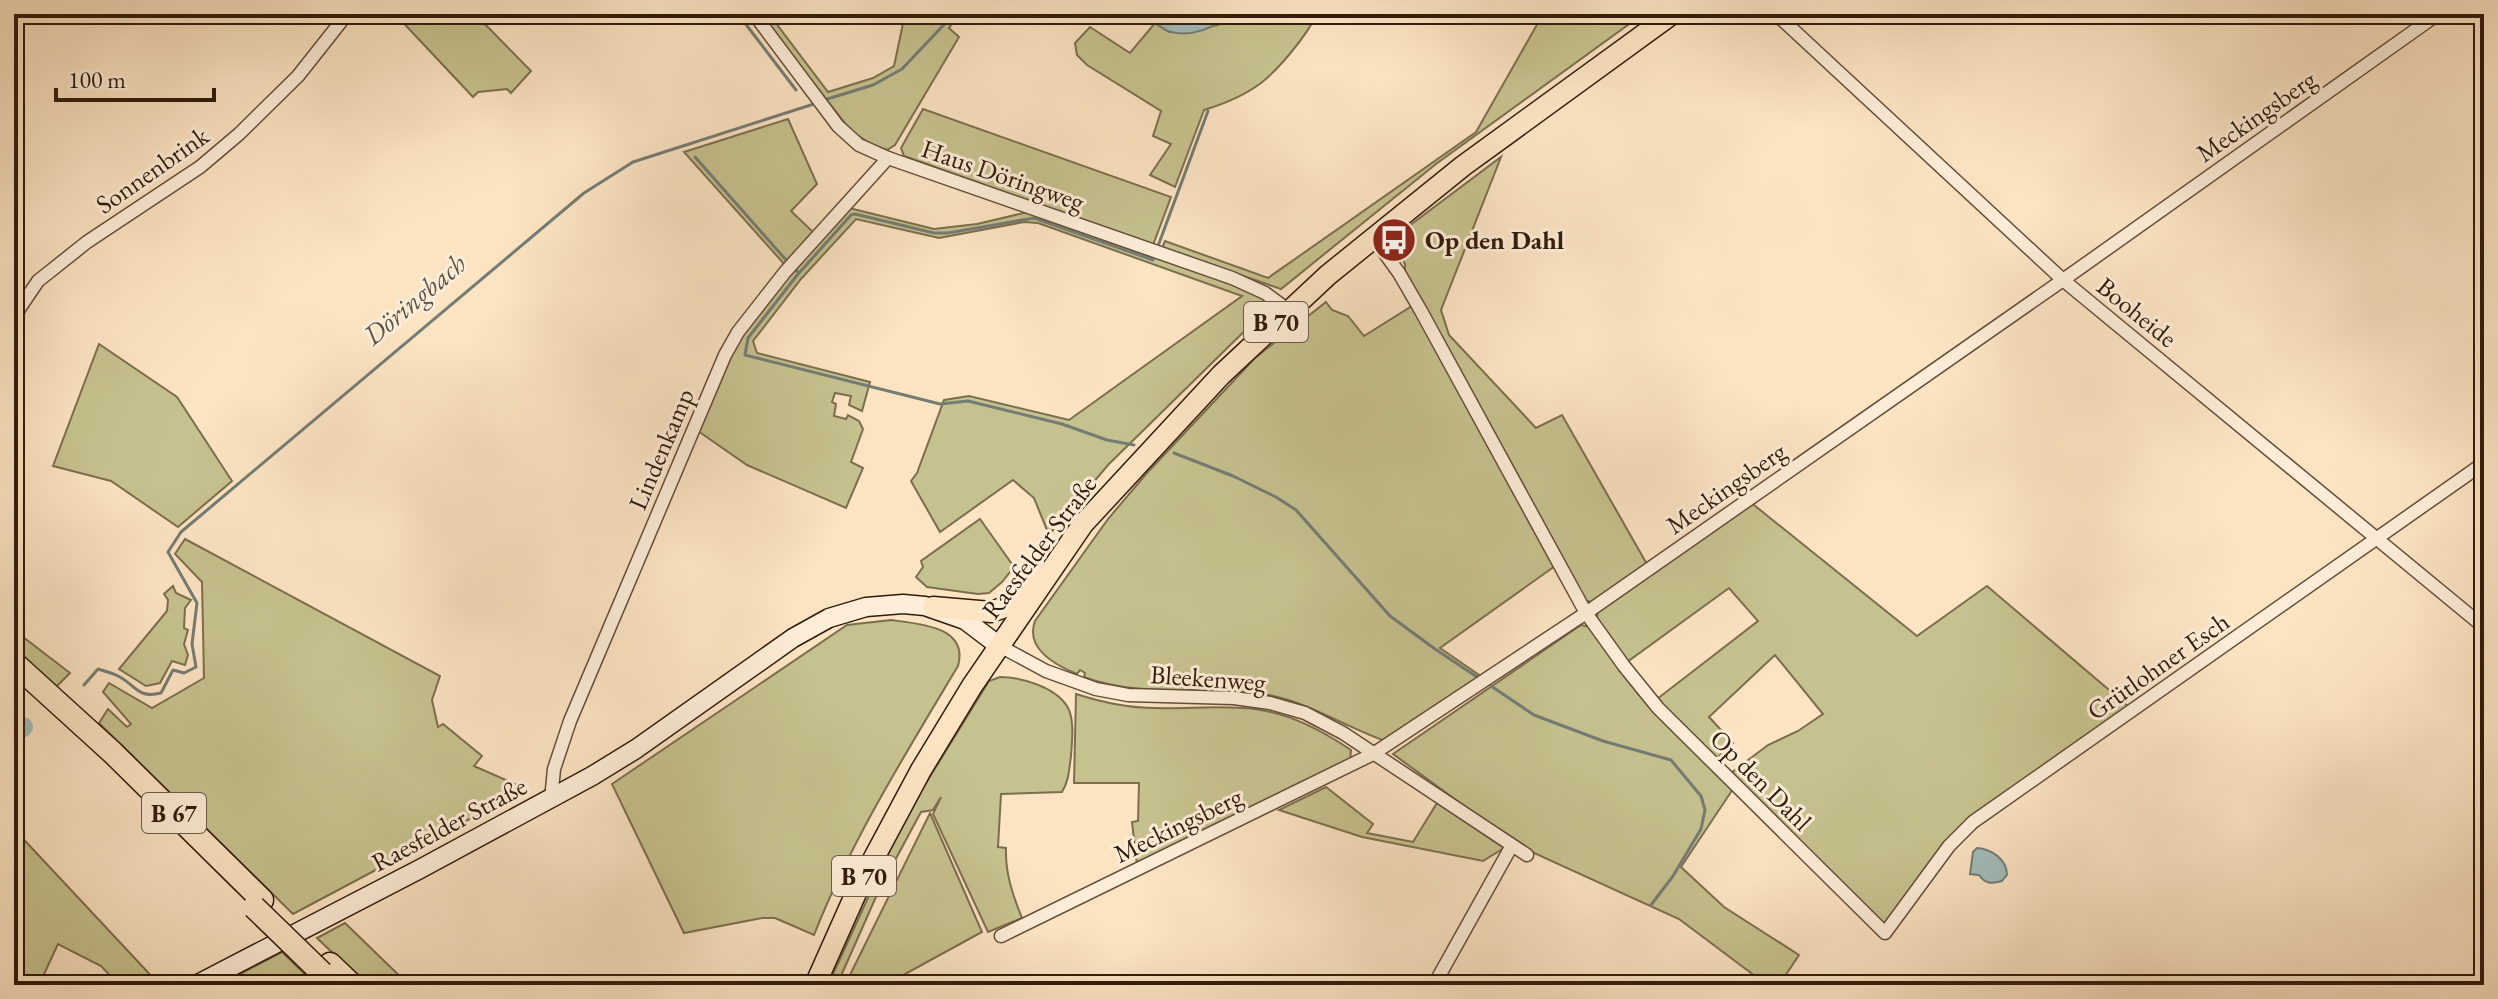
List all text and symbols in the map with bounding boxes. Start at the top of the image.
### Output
scale bar [56,52,214,102]
street label: Meckingsberg [2189,62,2323,170]
text: 100 m [68,64,126,95]
street label: Sonnenbrink [89,118,216,221]
street label: Haus Döringweg [917,131,1090,219]
bus stop icon: Op den Dahl [1370,216,1418,264]
place label: Op den Dahl [1425,223,1564,257]
water label: Döringbach [354,245,473,353]
street label: Booheide [2090,269,2184,355]
road number: B 70 [1244,302,1308,342]
street label: Lindenkamp [620,383,702,515]
street label: Meckingsberg [1659,434,1793,542]
street label: Raesfelder Straße [974,468,1104,626]
street label: Grütlohner Esch [2080,604,2236,728]
street label: Bleekenweg [1149,657,1268,699]
street label: Op den Dahl [1703,722,1819,838]
street label: Raesfelder Straße [365,769,533,879]
street label: Meckingsberg [1108,779,1248,871]
road number: B 67 [142,793,206,833]
road number: B 70 [832,856,896,896]

